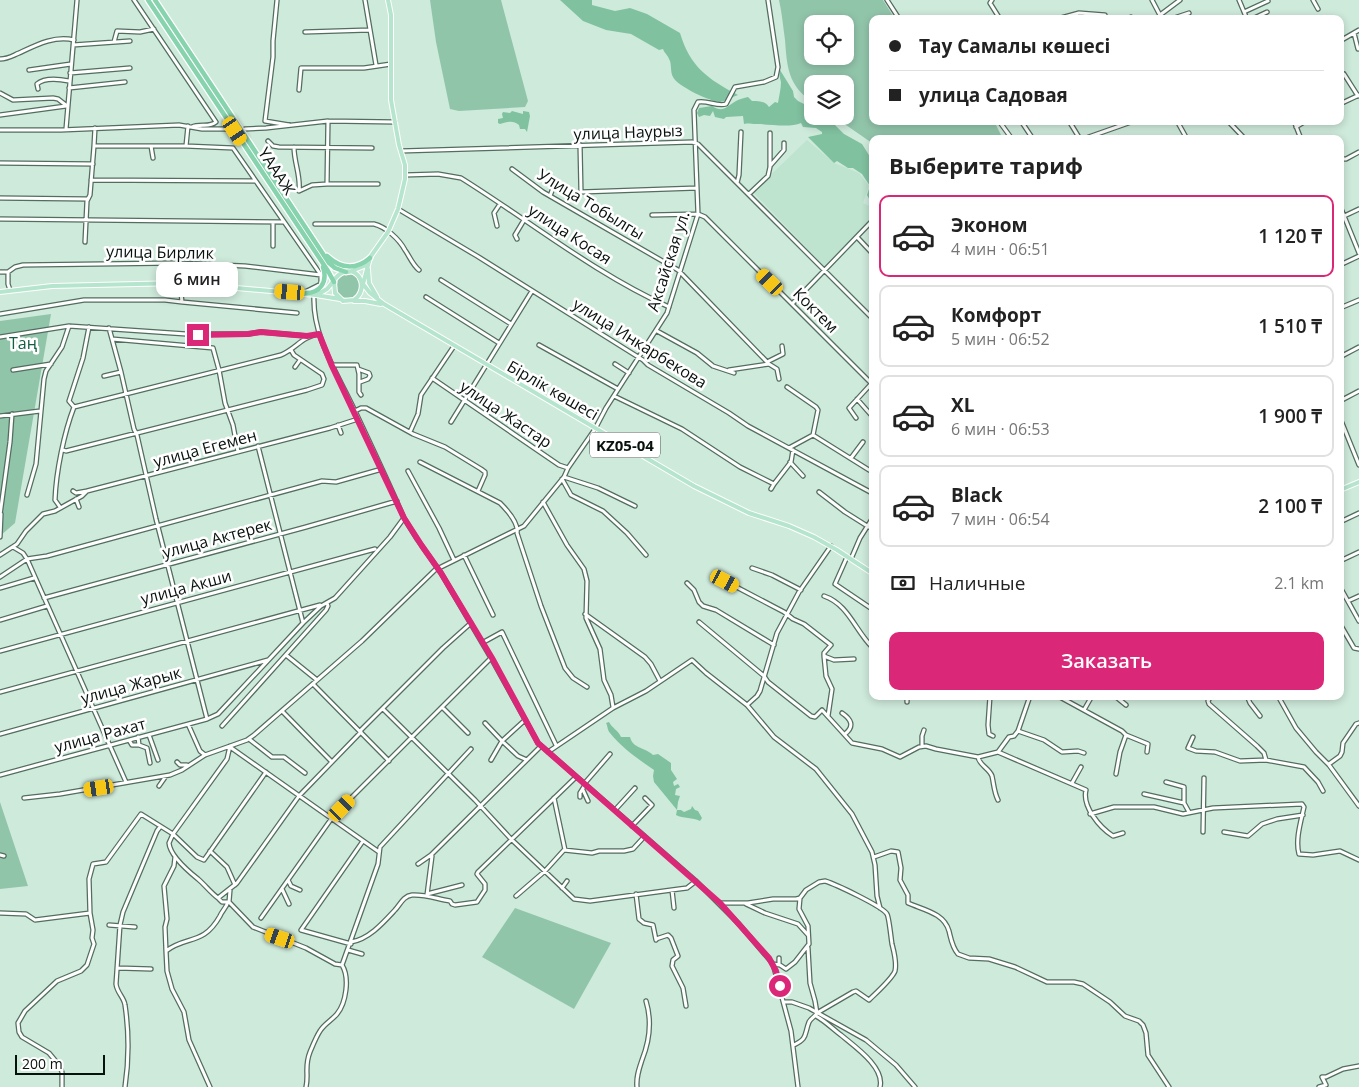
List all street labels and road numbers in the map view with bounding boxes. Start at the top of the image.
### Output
street label: улица Наурыз [573,119,683,145]
street label: ҮАААЖ [253,143,301,200]
street label: Улица Тобылгы [534,163,648,245]
street label: улица Косая [524,199,616,269]
street label: Аксайская ул. [641,208,695,314]
street label: улица Бирлик [106,240,215,264]
street label: Коктем [788,282,844,338]
street label: улица Инкарбекова [569,293,711,393]
street label: Бірлік көшесі [503,355,603,425]
street label: улица Жастар [456,375,556,453]
street label: улица Егемен [151,424,259,472]
road number: KZ05-04 [590,432,660,458]
street label: улица Актерек [160,513,275,563]
street label: улица Акши [138,564,234,610]
street label: улица Жарык [78,661,184,709]
street label: улица Рахат [52,712,149,758]

